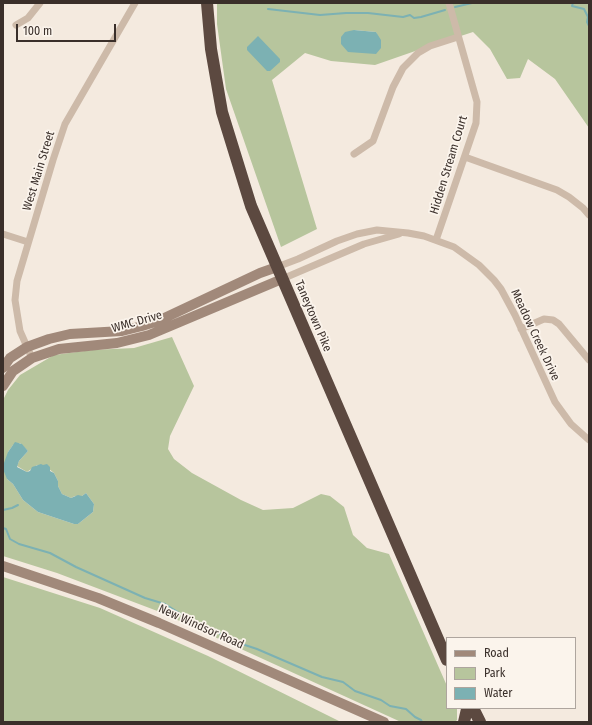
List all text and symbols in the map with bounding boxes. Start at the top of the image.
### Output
scale bar [18,16,118,42]
text: 100 m [23,24,52,38]
street label: Hidden Stream Court [427,114,471,216]
street label: West Main Street [20,129,58,213]
street label: Taneytown Pike [291,278,335,354]
street label: Meadow Creek Drive [508,287,562,383]
street label: WMC Drive [110,308,164,336]
street label: New Windsor Road [156,602,246,652]
legend [446,637,576,709]
text: Road [484,646,509,660]
text: Park [484,666,505,680]
text: Water [484,686,512,700]

